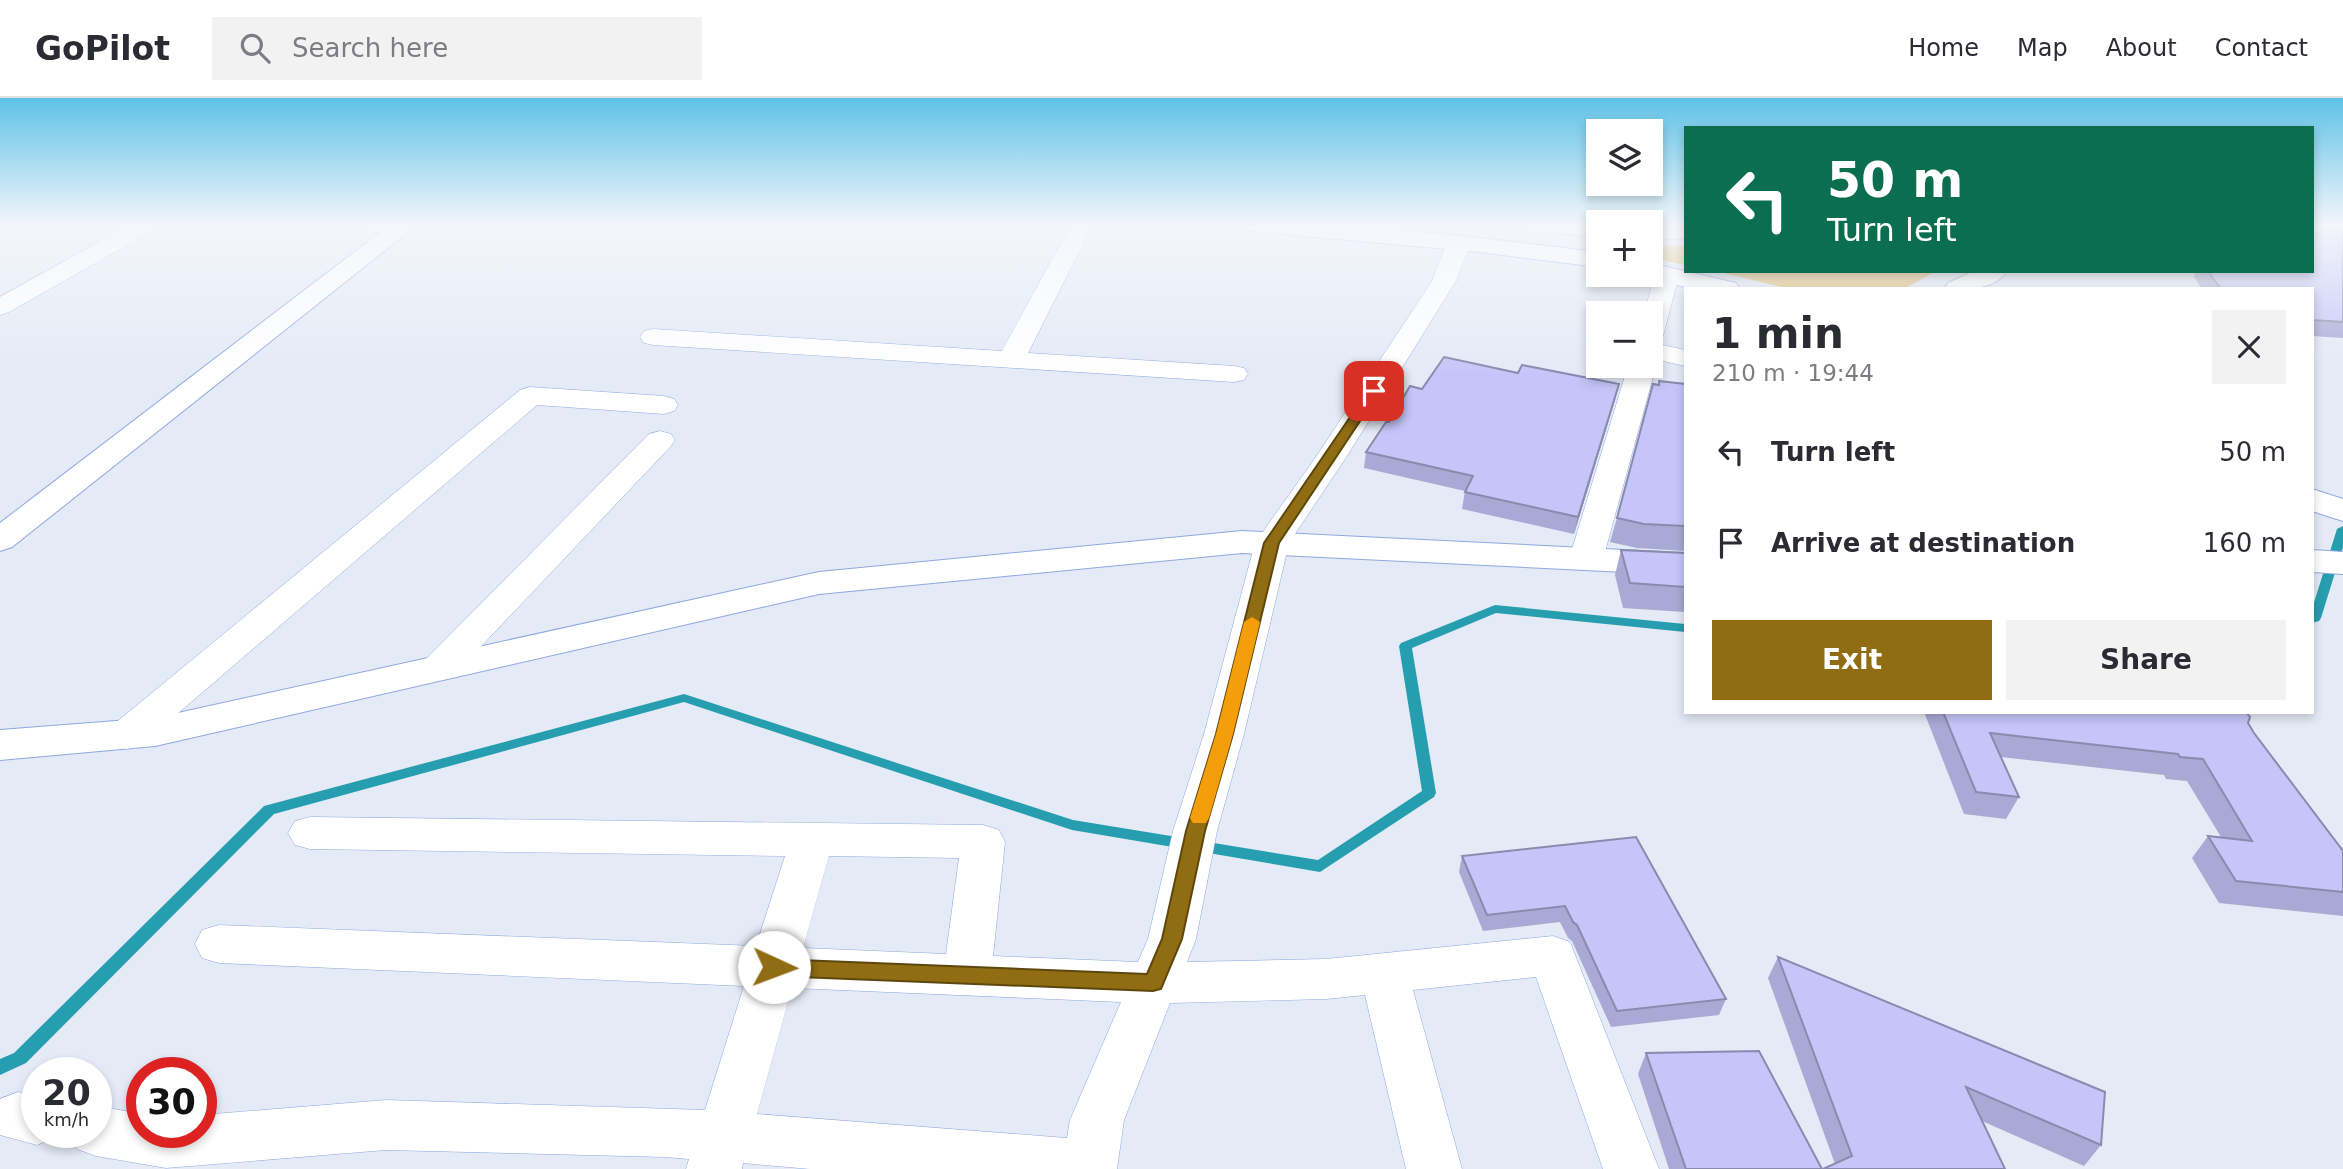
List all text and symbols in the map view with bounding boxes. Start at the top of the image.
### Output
search box [212,17,702,80]
text: GoPilot [35,29,170,68]
icon: search [236,29,274,67]
text: Search here [292,33,448,63]
text: Home [1908,34,1979,62]
text: Map [2017,34,2068,62]
text: About [2106,34,2177,62]
text: Contact [2215,34,2308,62]
map controls [1586,119,1663,378]
button: layers [1586,119,1663,196]
text: 50 m [1827,152,1963,209]
icon: left [1712,154,1803,245]
button: + [1586,210,1663,287]
text: Turn left [1827,211,1957,249]
button: − [1586,301,1663,378]
text: 1 min [1712,309,1844,358]
button: close [2212,310,2286,384]
text: 210 m · 19:44 [1712,360,1874,386]
pin [1344,361,1404,421]
icon: arrive [1355,372,1393,410]
icon: left [1712,433,1750,471]
text: Turn left [1771,437,1895,467]
text: 50 m [2219,437,2286,467]
icon: arrive [1712,524,1750,562]
text: Arrive at destination [1771,528,2075,558]
text: 160 m [2203,528,2286,558]
button: Exit [1712,620,1992,700]
button: Share [2006,620,2286,700]
position arrow [737,930,811,1004]
speed limit sign: 30 [126,1057,217,1148]
text: 20 [42,1073,91,1113]
text: km/h [44,1109,89,1130]

